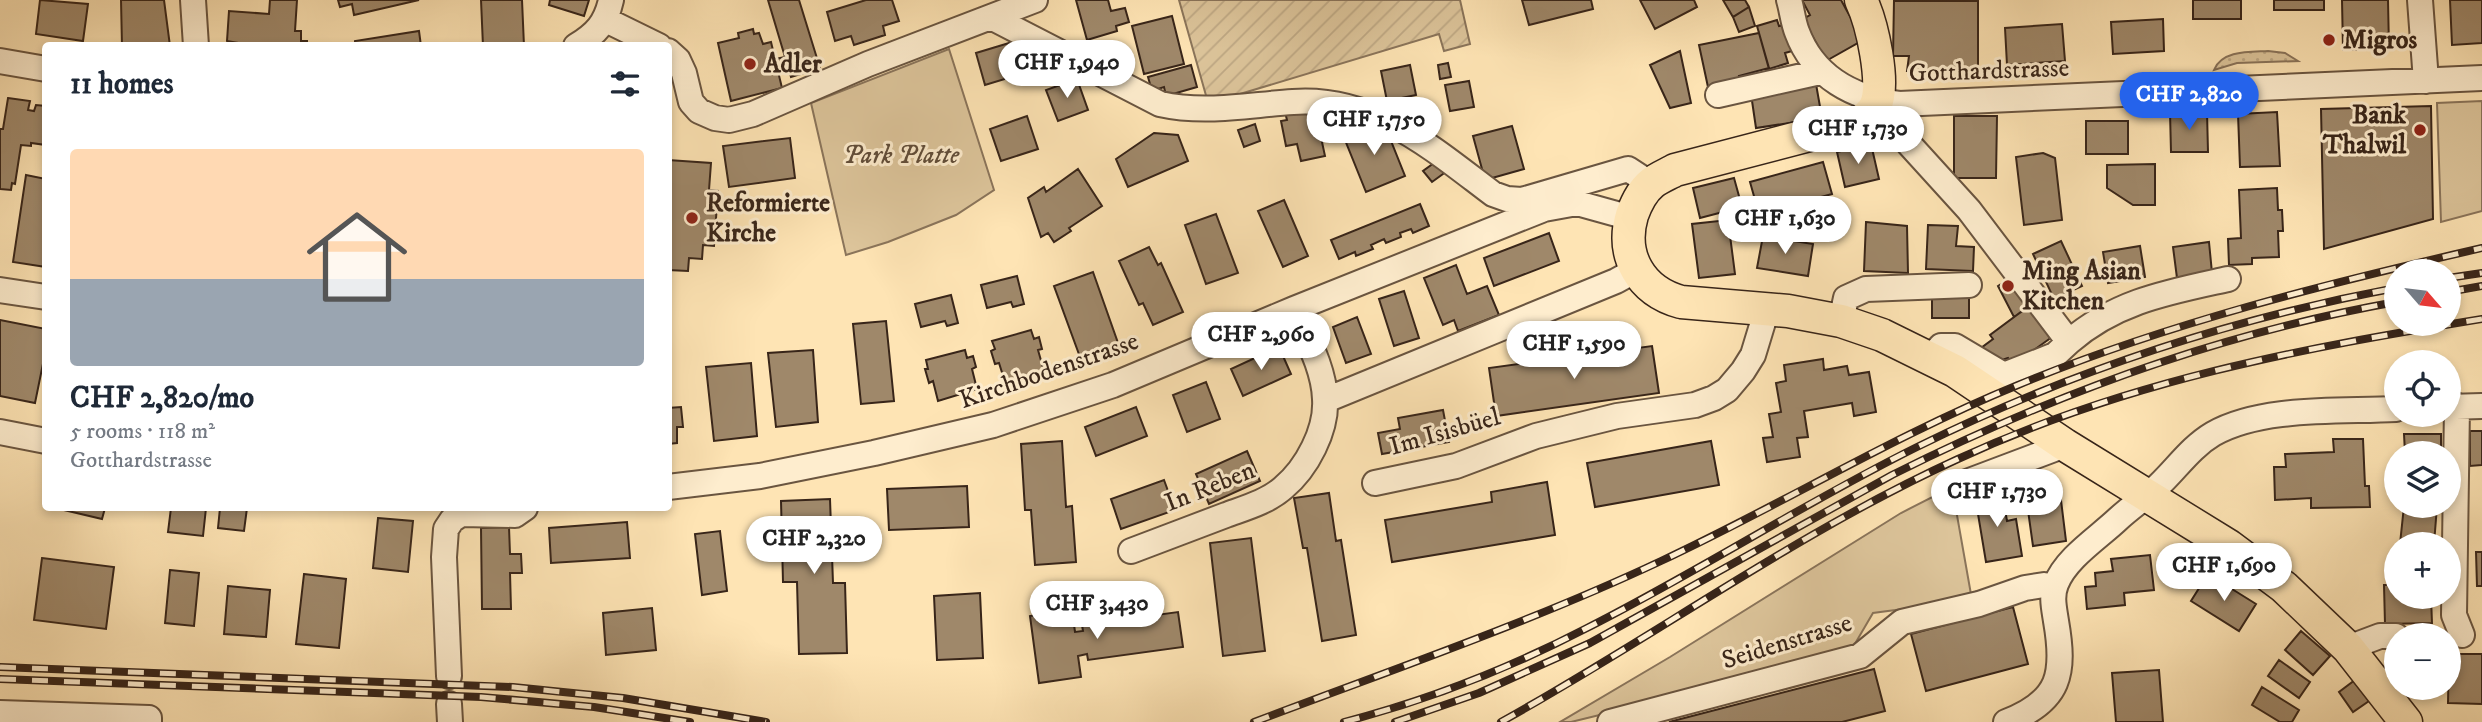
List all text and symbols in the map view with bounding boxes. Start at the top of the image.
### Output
place label: Migros [2343,24,2417,57]
marker: Migros [2321,32,2337,48]
pin: CHF 1,940 [987,41,1147,100]
place label: Adler [763,48,822,81]
text: CHF 1,940 [1014,48,1120,77]
street label: Gotthardstrasse [1908,52,2070,90]
marker: Adler [742,56,758,72]
icon: filters [606,65,644,103]
text: 11 homes [70,66,174,103]
pin: CHF 2,820 [2109,72,2269,132]
text: CHF 2,820 [2136,80,2242,109]
pin: CHF 1,750 [1294,97,1454,157]
place label: Bank Thalwil [2322,99,2407,162]
text: CHF 1,750 [1323,105,1425,134]
pin: CHF 1,730 [1778,106,1938,166]
text: CHF 1,730 [1808,114,1908,143]
marker: Bank Thalwil [2412,122,2428,138]
park label: Park Platte [843,139,960,172]
place label: Reformierte Kirche [706,187,830,250]
icon: home [294,194,420,320]
pin: CHF 1,630 [1705,196,1865,256]
text: CHF 1,630 [1734,204,1836,233]
marker: Reformierte Kirche [684,210,700,226]
place label: Ming Asian Kitchen [2022,255,2141,318]
north arrow [2384,259,2460,336]
map controls [2384,259,2461,700]
marker: Ming Asian Kitchen [2000,278,2016,294]
pin: CHF 2,960 [1181,312,1341,372]
text: CHF 2,960 [1207,320,1315,349]
pin: CHF 1,590 [1494,322,1654,381]
street label: Kirchbodenstrasse [955,325,1143,417]
text: CHF 1,590 [1522,329,1626,358]
button: locate [2384,350,2461,427]
text: CHF 2,820/mo [70,380,254,417]
street label: Im Isisbüel [1386,400,1504,464]
text: 5 rooms · 118 m² [70,417,215,446]
button: layers [2384,441,2461,518]
text: Gotthardstrasse [70,446,212,475]
street label: In Reben [1160,454,1260,520]
pin: CHF 1,730 [1917,470,2077,529]
text: CHF 1,730 [1947,477,2047,506]
pin: CHF 2,320 [734,516,894,576]
text: CHF 2,320 [762,524,866,553]
button: + [2384,532,2461,609]
pin: CHF 1,690 [2144,544,2304,603]
text: CHF 1,690 [2172,551,2276,580]
pin: CHF 3,430 [1017,582,1177,641]
text: CHF 3,430 [1045,589,1149,618]
street label: Seidenstrasse [1718,607,1856,677]
button: − [2384,623,2461,700]

